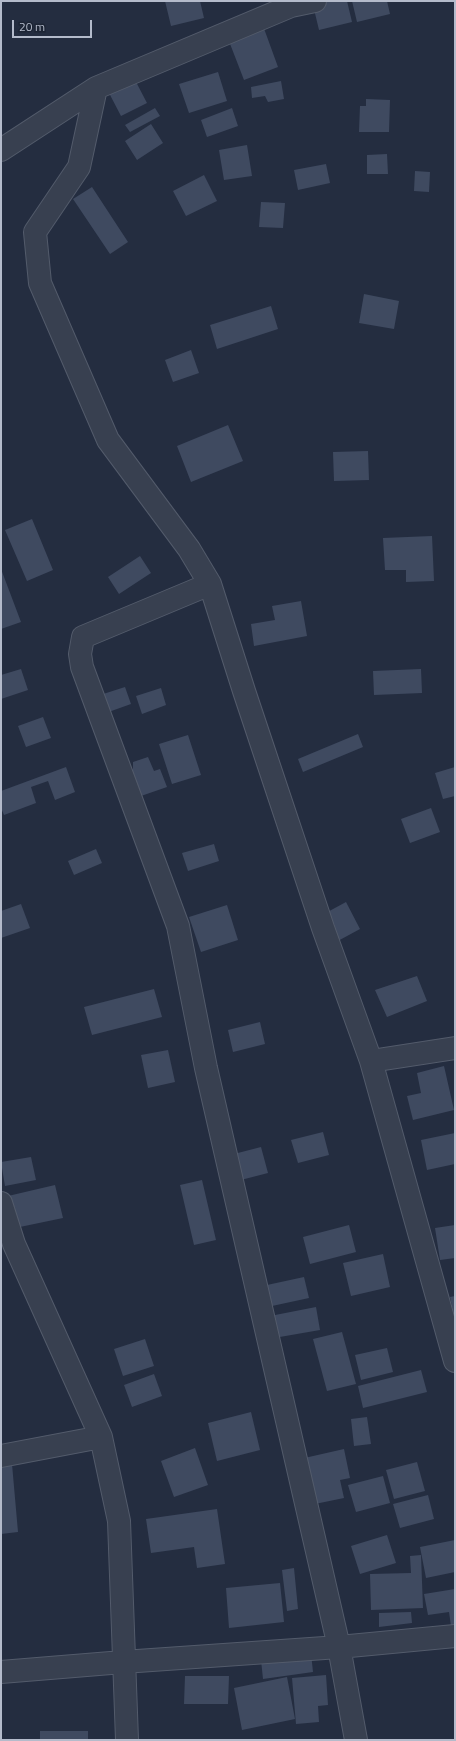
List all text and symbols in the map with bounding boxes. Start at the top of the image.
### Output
scale bar [14,12,94,38]
text: 20 m [19,17,45,36]

